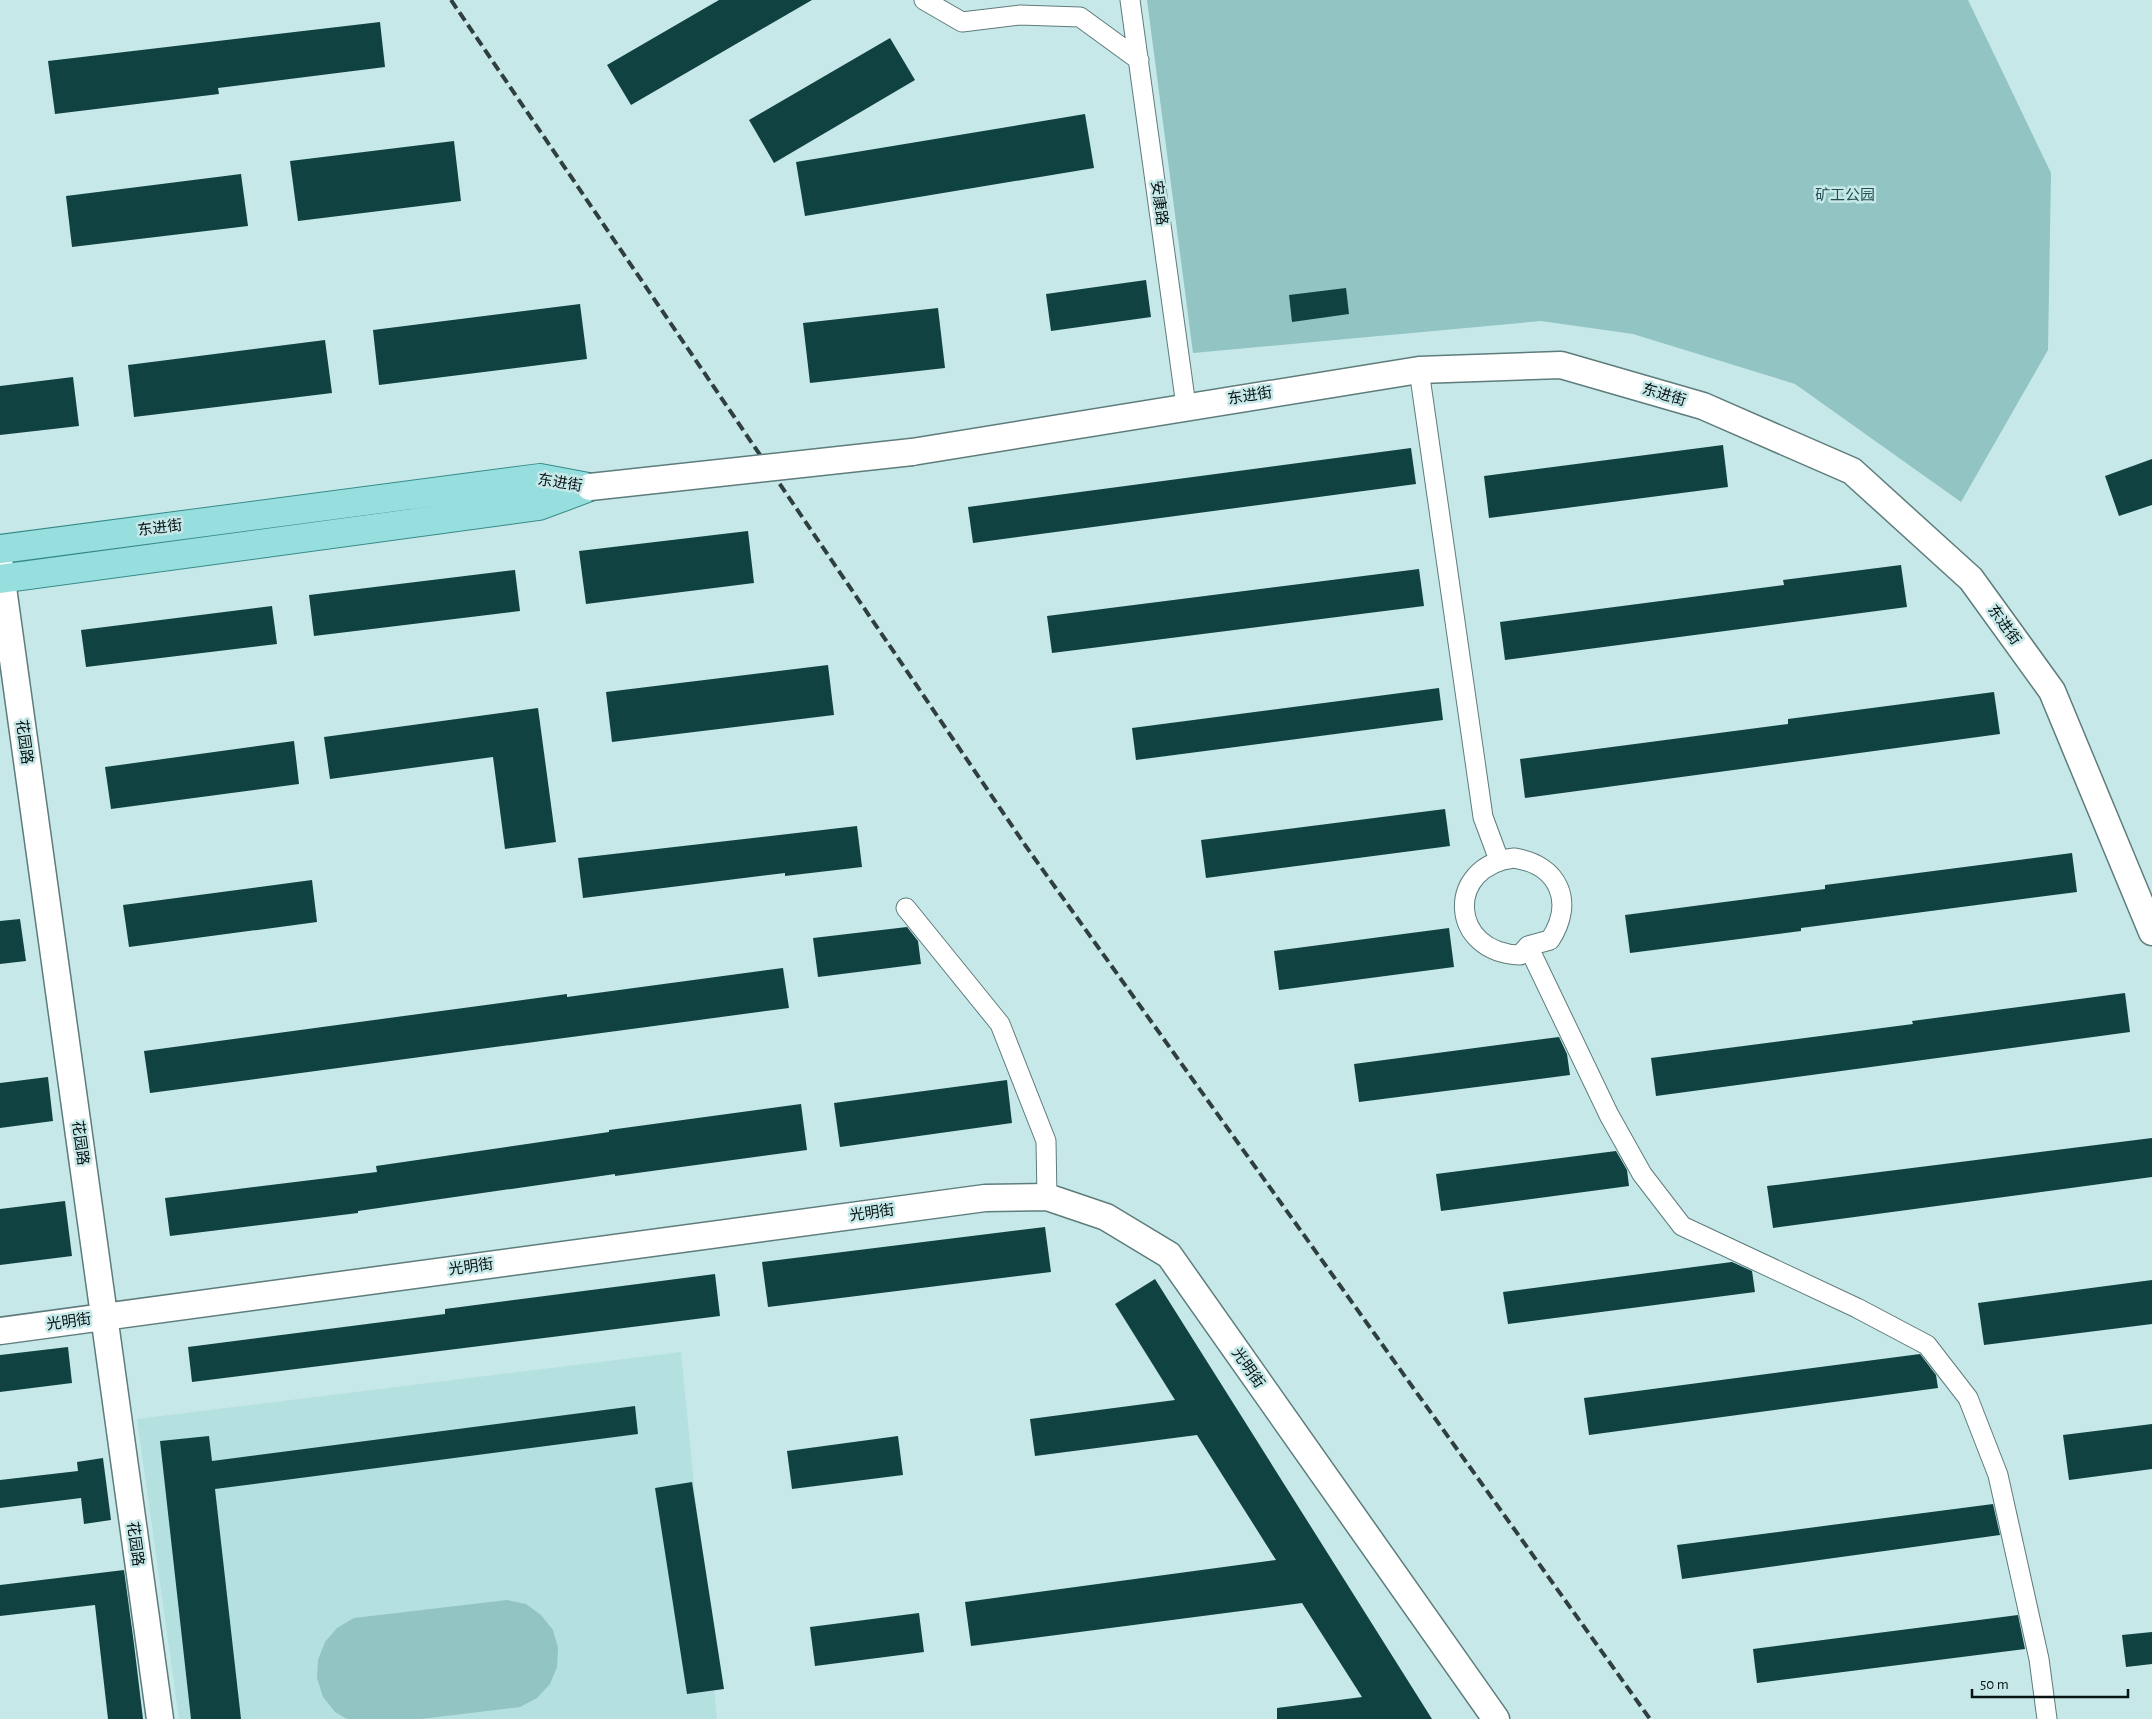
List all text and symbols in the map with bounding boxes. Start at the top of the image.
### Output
street label: 安康路 [1148,180,1171,226]
park label: 矿工公园 [1815,187,1875,203]
street label: 东进街 [1640,381,1688,408]
street label: 东进街 [1226,384,1273,407]
street label: 东进街 [537,471,584,494]
street label: 东进街 [137,517,183,538]
street label: 东进街 [1985,602,2024,648]
street label: 花园路 [13,719,36,765]
street label: 花园路 [69,1120,92,1166]
street label: 光明街 [849,1201,895,1224]
street label: 光明街 [448,1255,494,1278]
street label: 光明街 [46,1310,92,1333]
street label: 光明街 [1229,1345,1268,1391]
street label: 花园路 [124,1521,147,1567]
scale bar [1972,1666,2128,1698]
text: 50 m [1980,1677,2009,1692]

